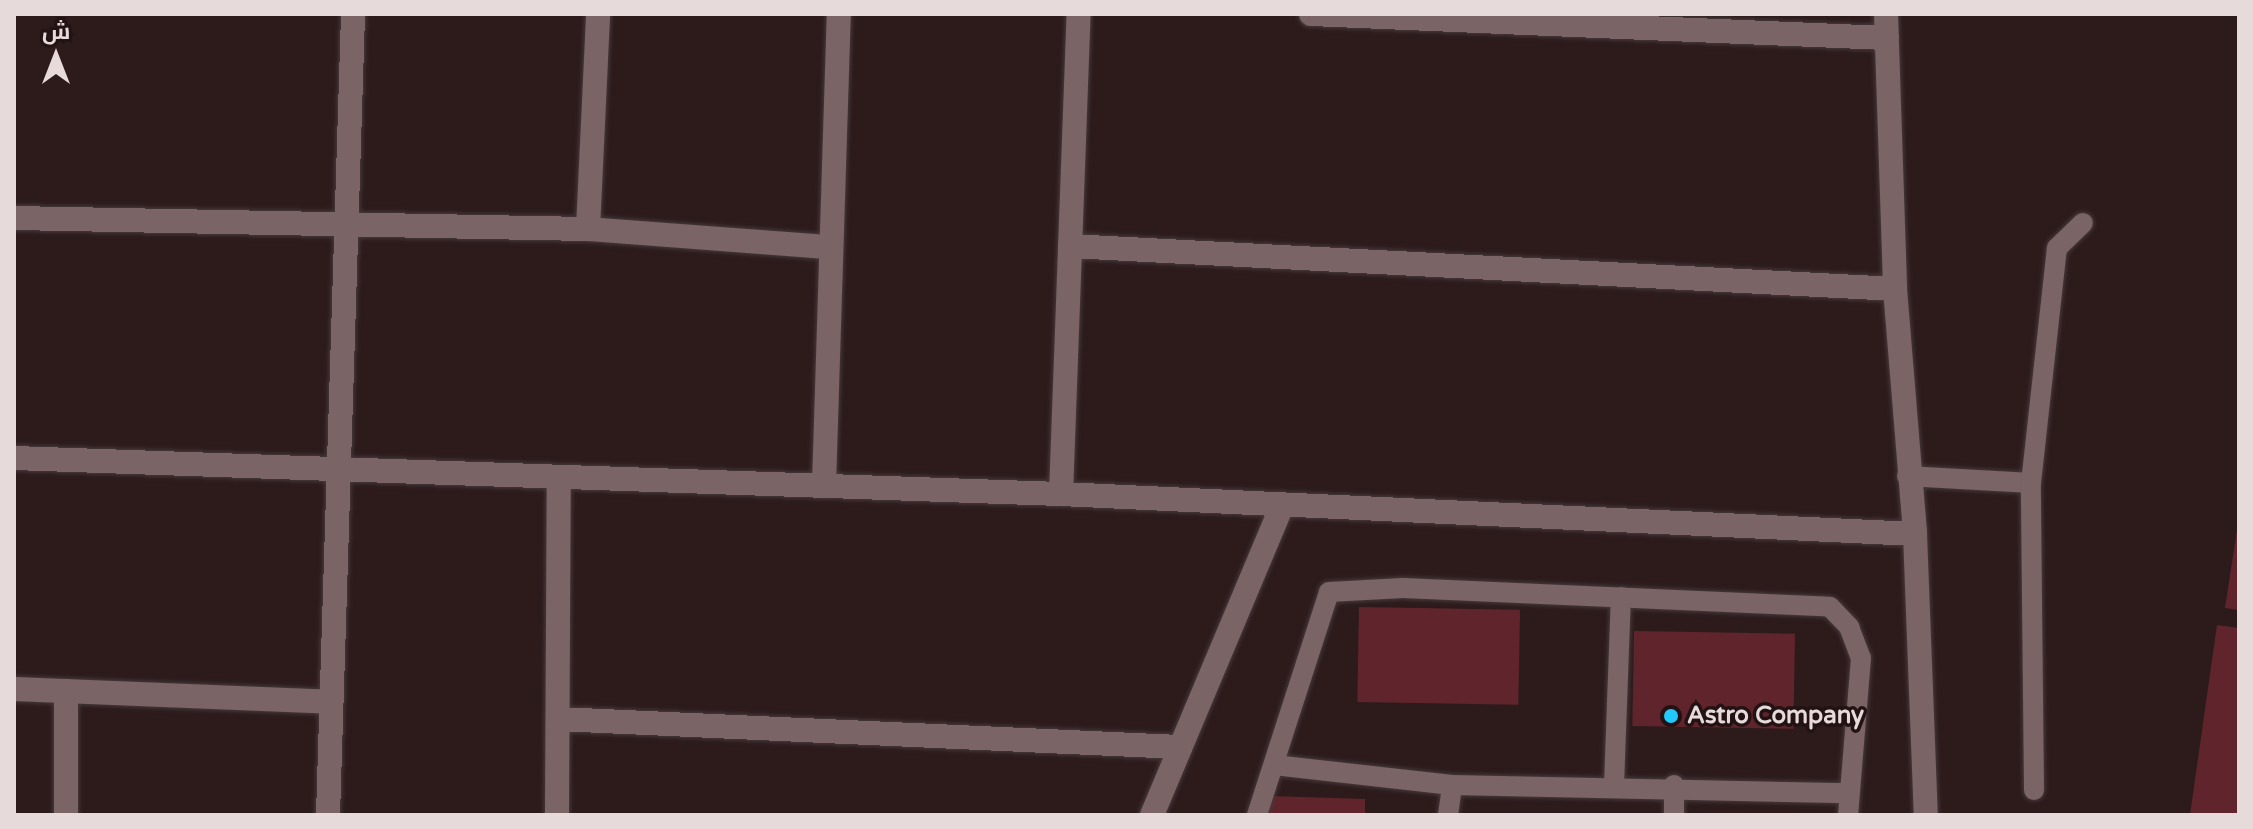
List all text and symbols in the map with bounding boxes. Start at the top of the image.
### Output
north arrow [16,16,96,96]
text: ش [42,19,70,45]
place label: Astro Company [1687,702,1864,730]
marker: Astro Company [1662,707,1680,725]

